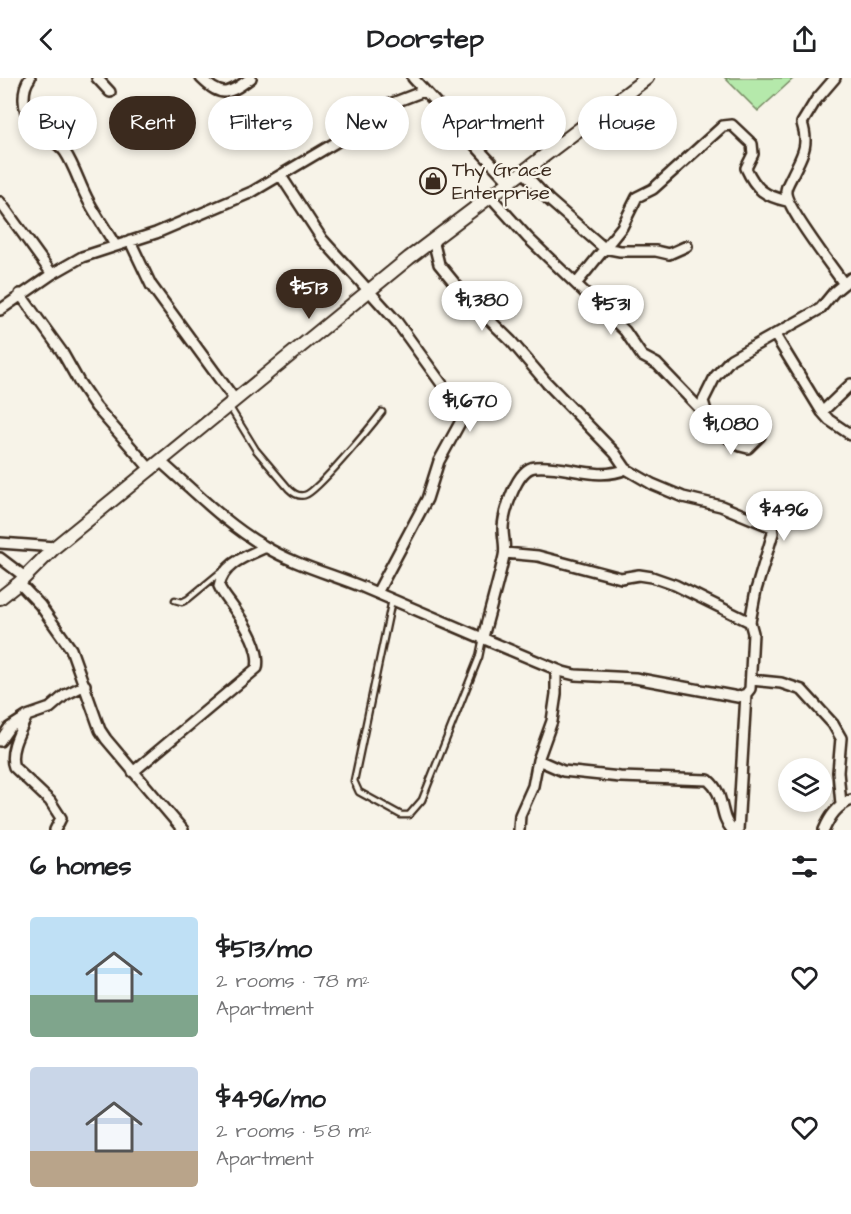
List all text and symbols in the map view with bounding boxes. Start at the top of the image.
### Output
text: Doorstep [367,20,484,58]
icon: back [30,23,63,56]
icon: share [788,23,821,56]
chip: Buy [18,96,97,150]
chip: Rent [109,96,196,150]
chip: Filters [208,96,313,150]
chip: New [325,96,409,150]
chip: Apartment [421,96,566,150]
chip: House [578,96,677,150]
place label: Thy Grace Enterprise [452,156,552,207]
shop icon: Thy Grace Enterprise [418,166,448,196]
pin: $513 [273,269,345,320]
text: $513 [290,274,328,302]
pin: $1,380 [433,281,531,332]
pin: $531 [575,285,647,336]
text: $1,380 [455,286,509,314]
text: $531 [592,290,630,318]
pin: $1,670 [421,382,519,433]
text: $1,670 [443,387,497,415]
pin: $1,080 [682,405,780,456]
text: $1,080 [703,410,759,438]
pin: $496 [748,491,820,542]
text: $496 [760,496,808,524]
map controls [778,758,832,812]
button: layers [778,758,832,812]
text: 6 homes [30,848,132,884]
icon: filters [788,850,821,883]
text: $513/mo [216,931,312,967]
icon: home [78,941,150,1013]
icon: heart [788,961,821,994]
text: 2 rooms · 78 m² [216,967,370,995]
text: Apartment [216,995,314,1023]
text: $496/mo [216,1081,326,1117]
icon: home [78,1091,150,1163]
icon: heart [788,1111,821,1144]
text: 2 rooms · 58 m² [216,1117,372,1145]
text: Apartment [216,1145,314,1173]

